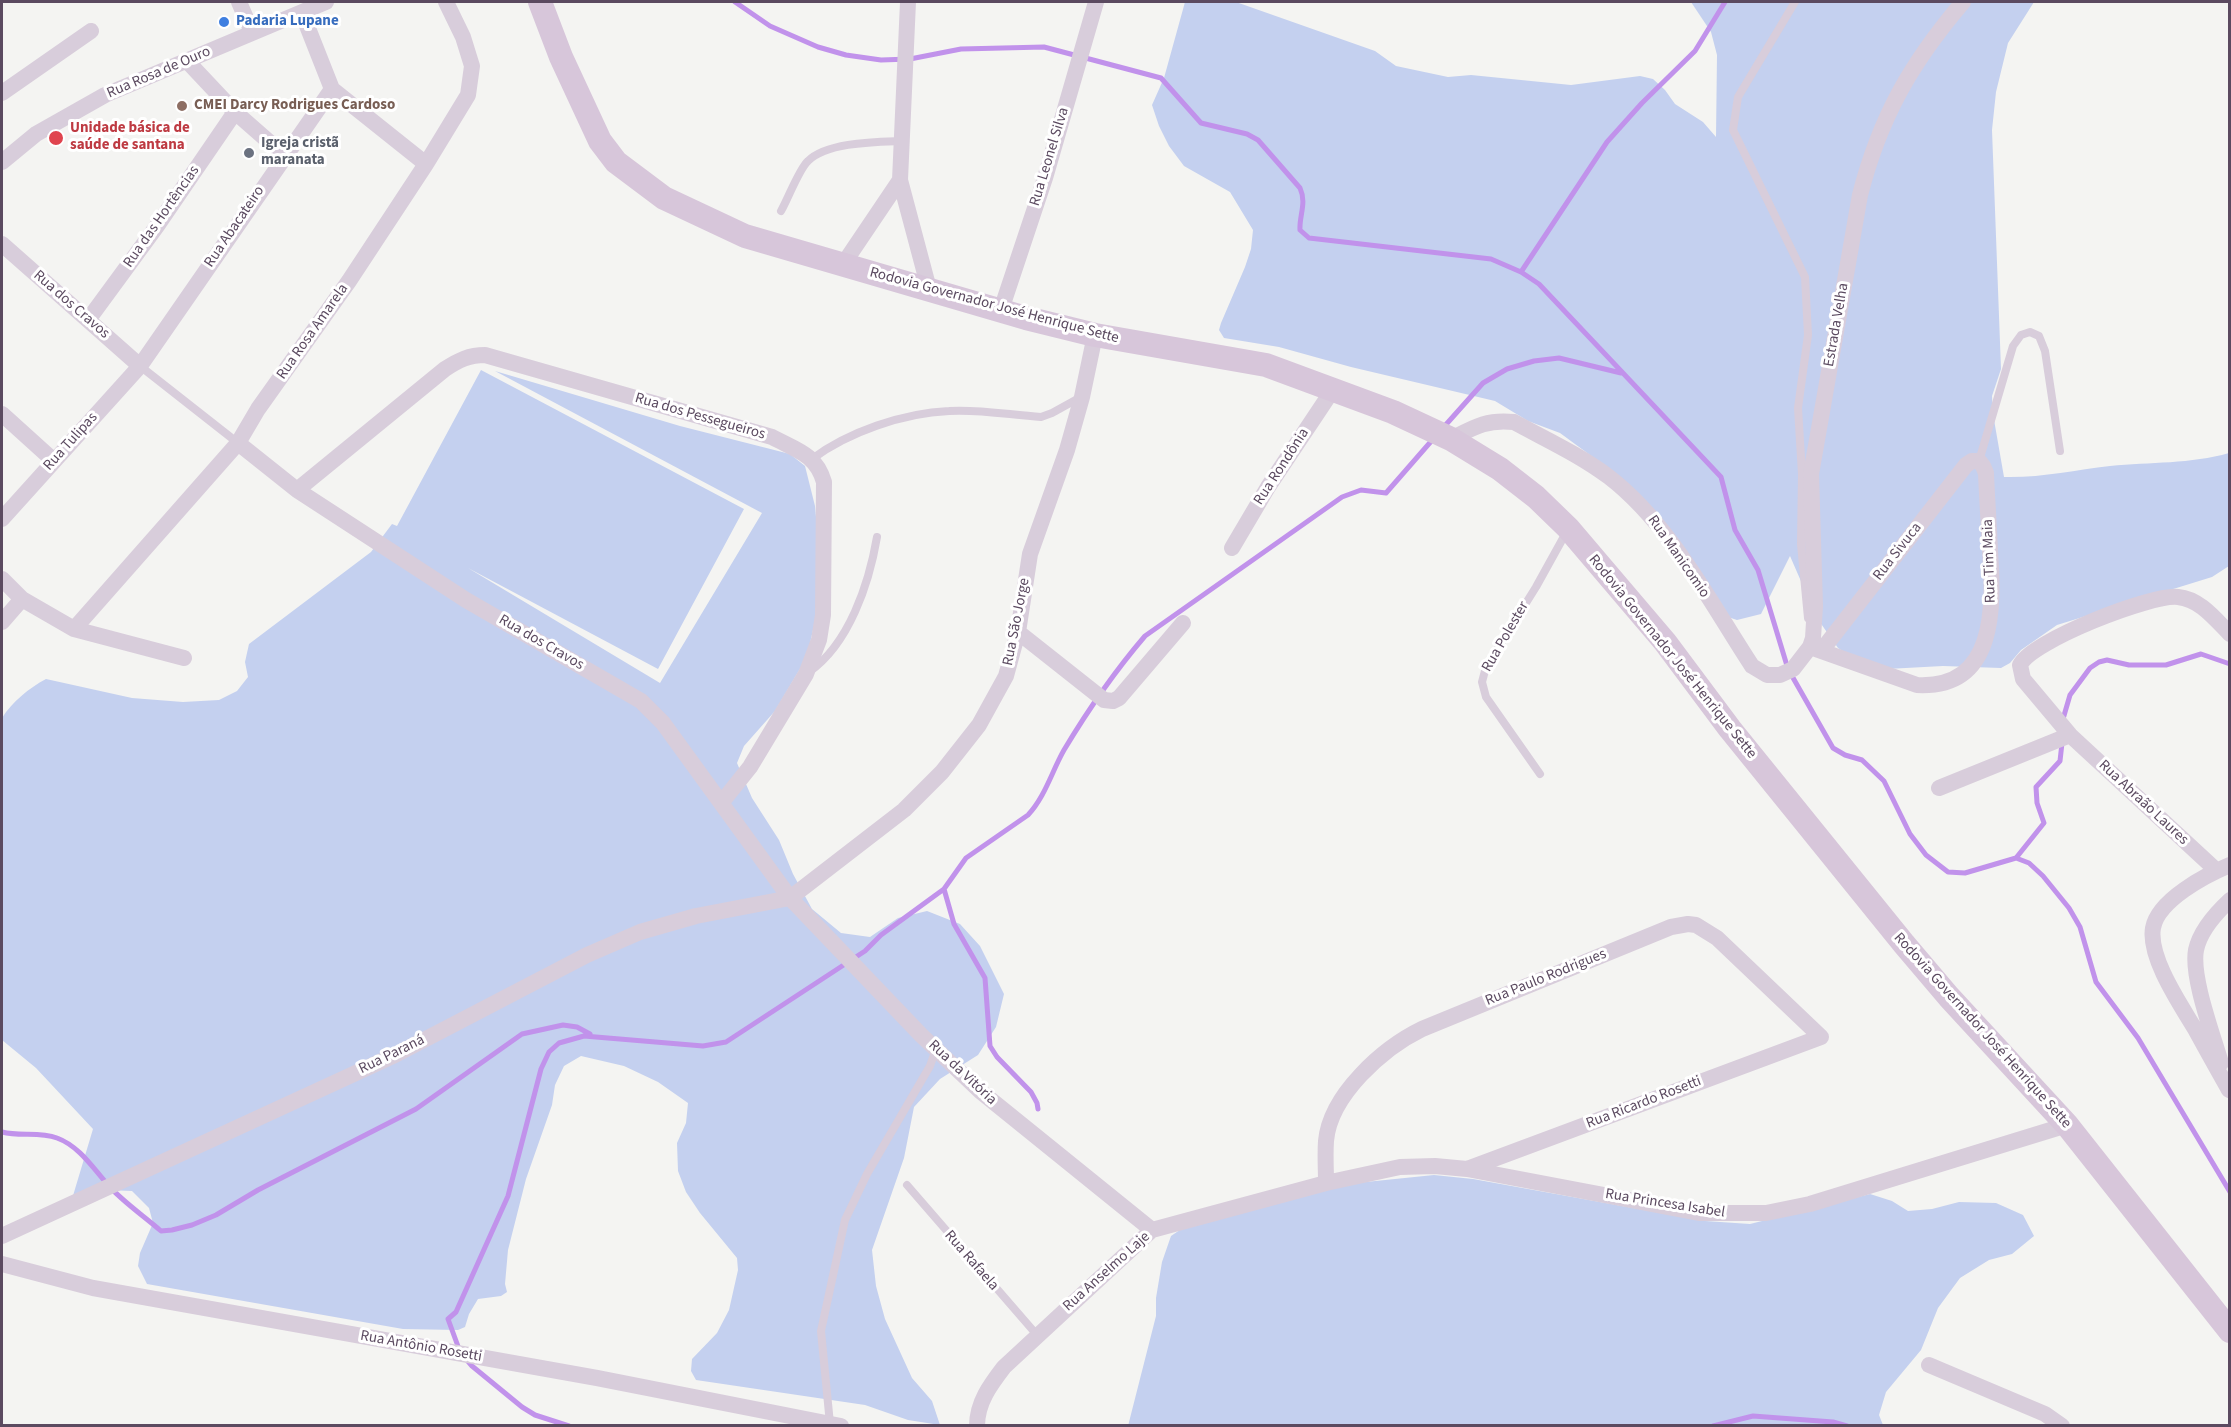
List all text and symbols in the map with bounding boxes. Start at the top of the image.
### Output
place label: Padaria Lupane [236,13,339,31]
marker: Padaria Lupane [217,15,231,29]
street label: Rua Rosa de Ouro [105,43,213,103]
place label: CMEI Darcy Rodrigues Cardoso [194,97,395,115]
marker: CMEI Darcy Rodrigues Cardoso [175,99,189,113]
street label: Rua Leonel Silva [1026,106,1074,208]
place label: Unidade básica de saúde de santana [70,120,190,155]
marker: Unidade básica de saúde de santana [47,129,65,147]
place label: Igreja cristã maranata [261,135,339,170]
marker: Igreja cristã maranata [242,146,256,160]
street label: Rua das Hortências [120,163,204,271]
street label: Rua Abacateiro [201,183,269,271]
street label: Rodovia Governador José Henrique Sette [867,264,1121,348]
street label: Rua dos Cravos [29,267,113,343]
street label: Rua Rosa Amarela [273,281,353,383]
street label: Estrada Velha [1821,282,1853,368]
street label: Rua dos Pessegueiros [633,390,767,444]
street label: Rua Tulipas [40,409,102,475]
street label: Rua Rondônia [1251,425,1313,509]
street label: Rua Manicomio [1643,512,1713,602]
street label: Rua Tim Maia [1980,519,2000,603]
street label: Rua Sivuca [1870,520,1926,584]
street label: Rodovia Governador José Henrique Sette [1584,551,1760,763]
street label: Rua São Jorge [1000,577,1034,667]
street label: Rua Polester [1479,599,1533,675]
street label: Rua dos Cravos [495,611,587,675]
street label: Rua Abraão Laures [2094,757,2192,849]
street label: Rodovia Governador José Henrique Sette [1889,929,2075,1133]
street label: Rua Paulo Rodrigues [1483,946,1609,1010]
street label: Rua Paraná [356,1031,428,1079]
street label: Rua da Vitória [924,1037,1000,1109]
street label: Rua Ricardo Rosetti [1584,1073,1704,1133]
street label: Rua Princesa Isabel [1604,1186,1726,1222]
street label: Rua Rafaela [940,1227,1002,1295]
street label: Rua Anselmo Laje [1060,1228,1154,1316]
street label: Rua Antônio Rosetti [359,1327,483,1367]

